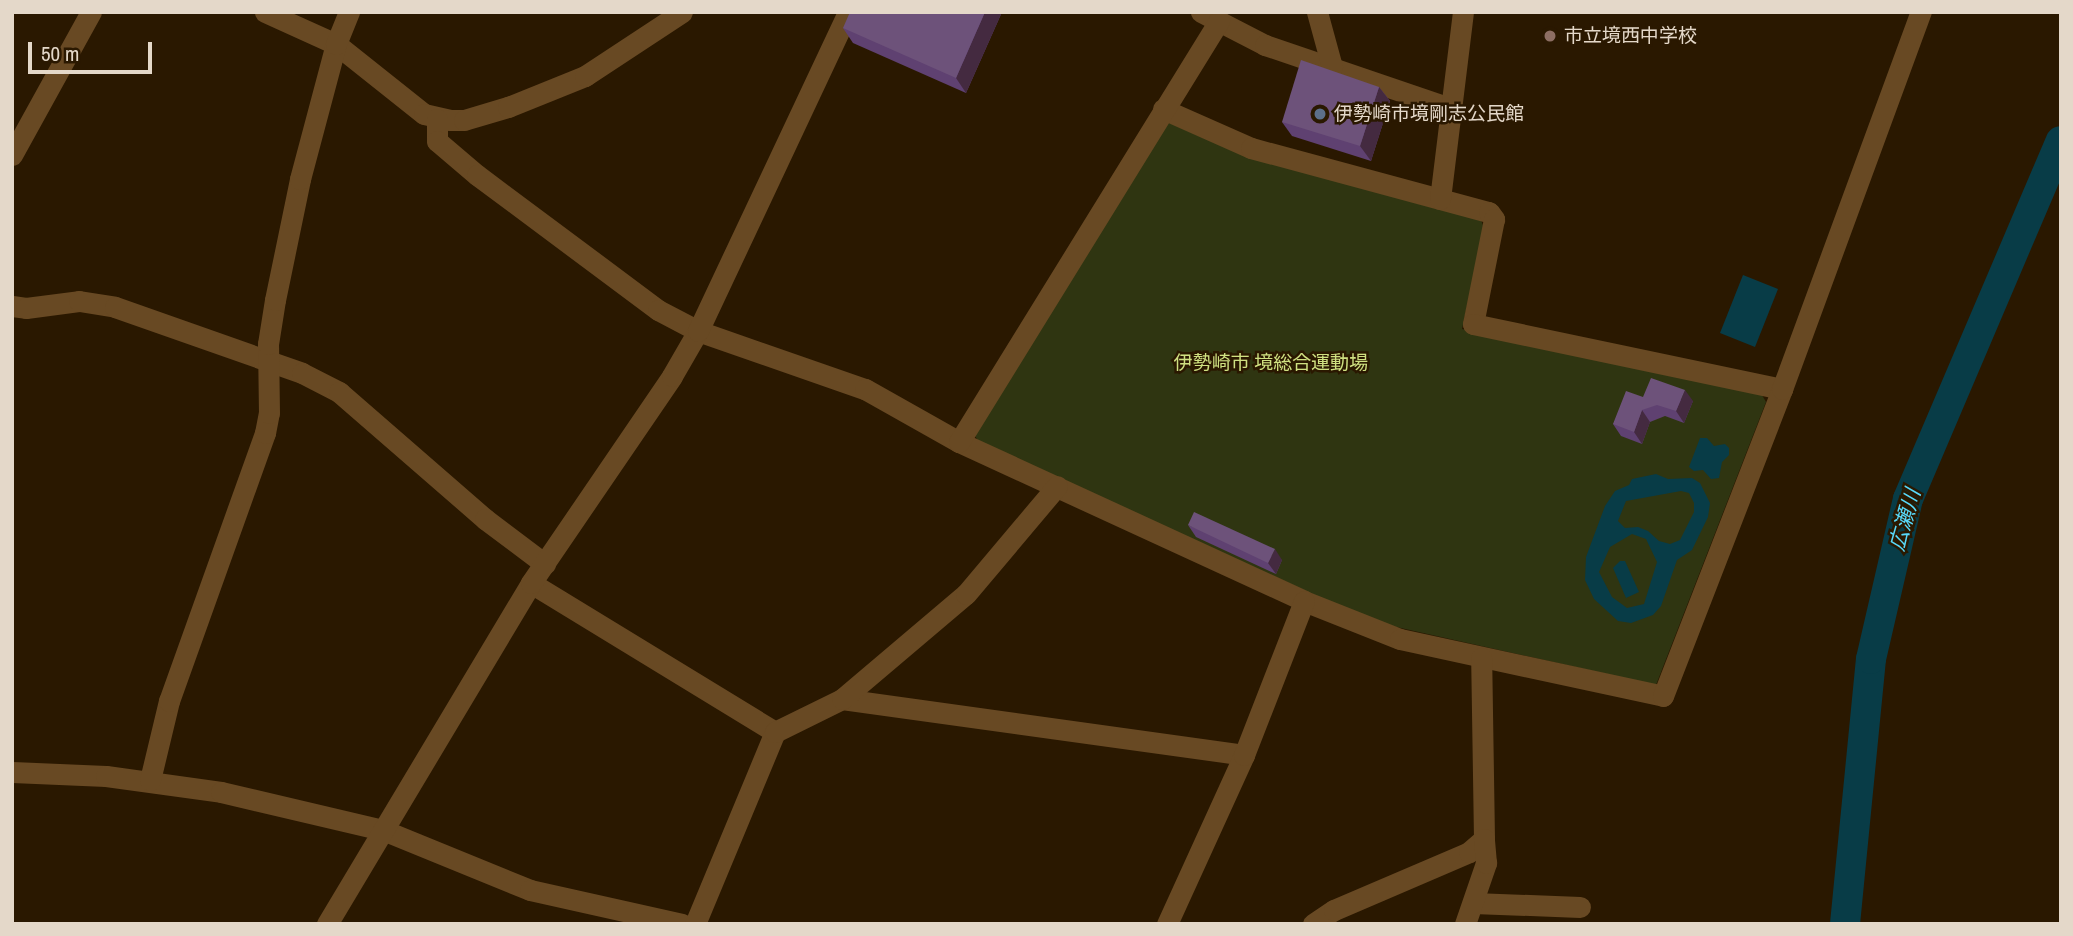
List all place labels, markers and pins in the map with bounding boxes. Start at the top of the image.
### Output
place label: 市立境西中学校 [1564,25,1697,47]
marker: 市立境西中学校 [1542,28,1558,44]
place label: 伊勢崎市境剛志公民館 [1334,103,1524,125]
marker: 伊勢崎市境剛志公民館 [1312,106,1328,122]

